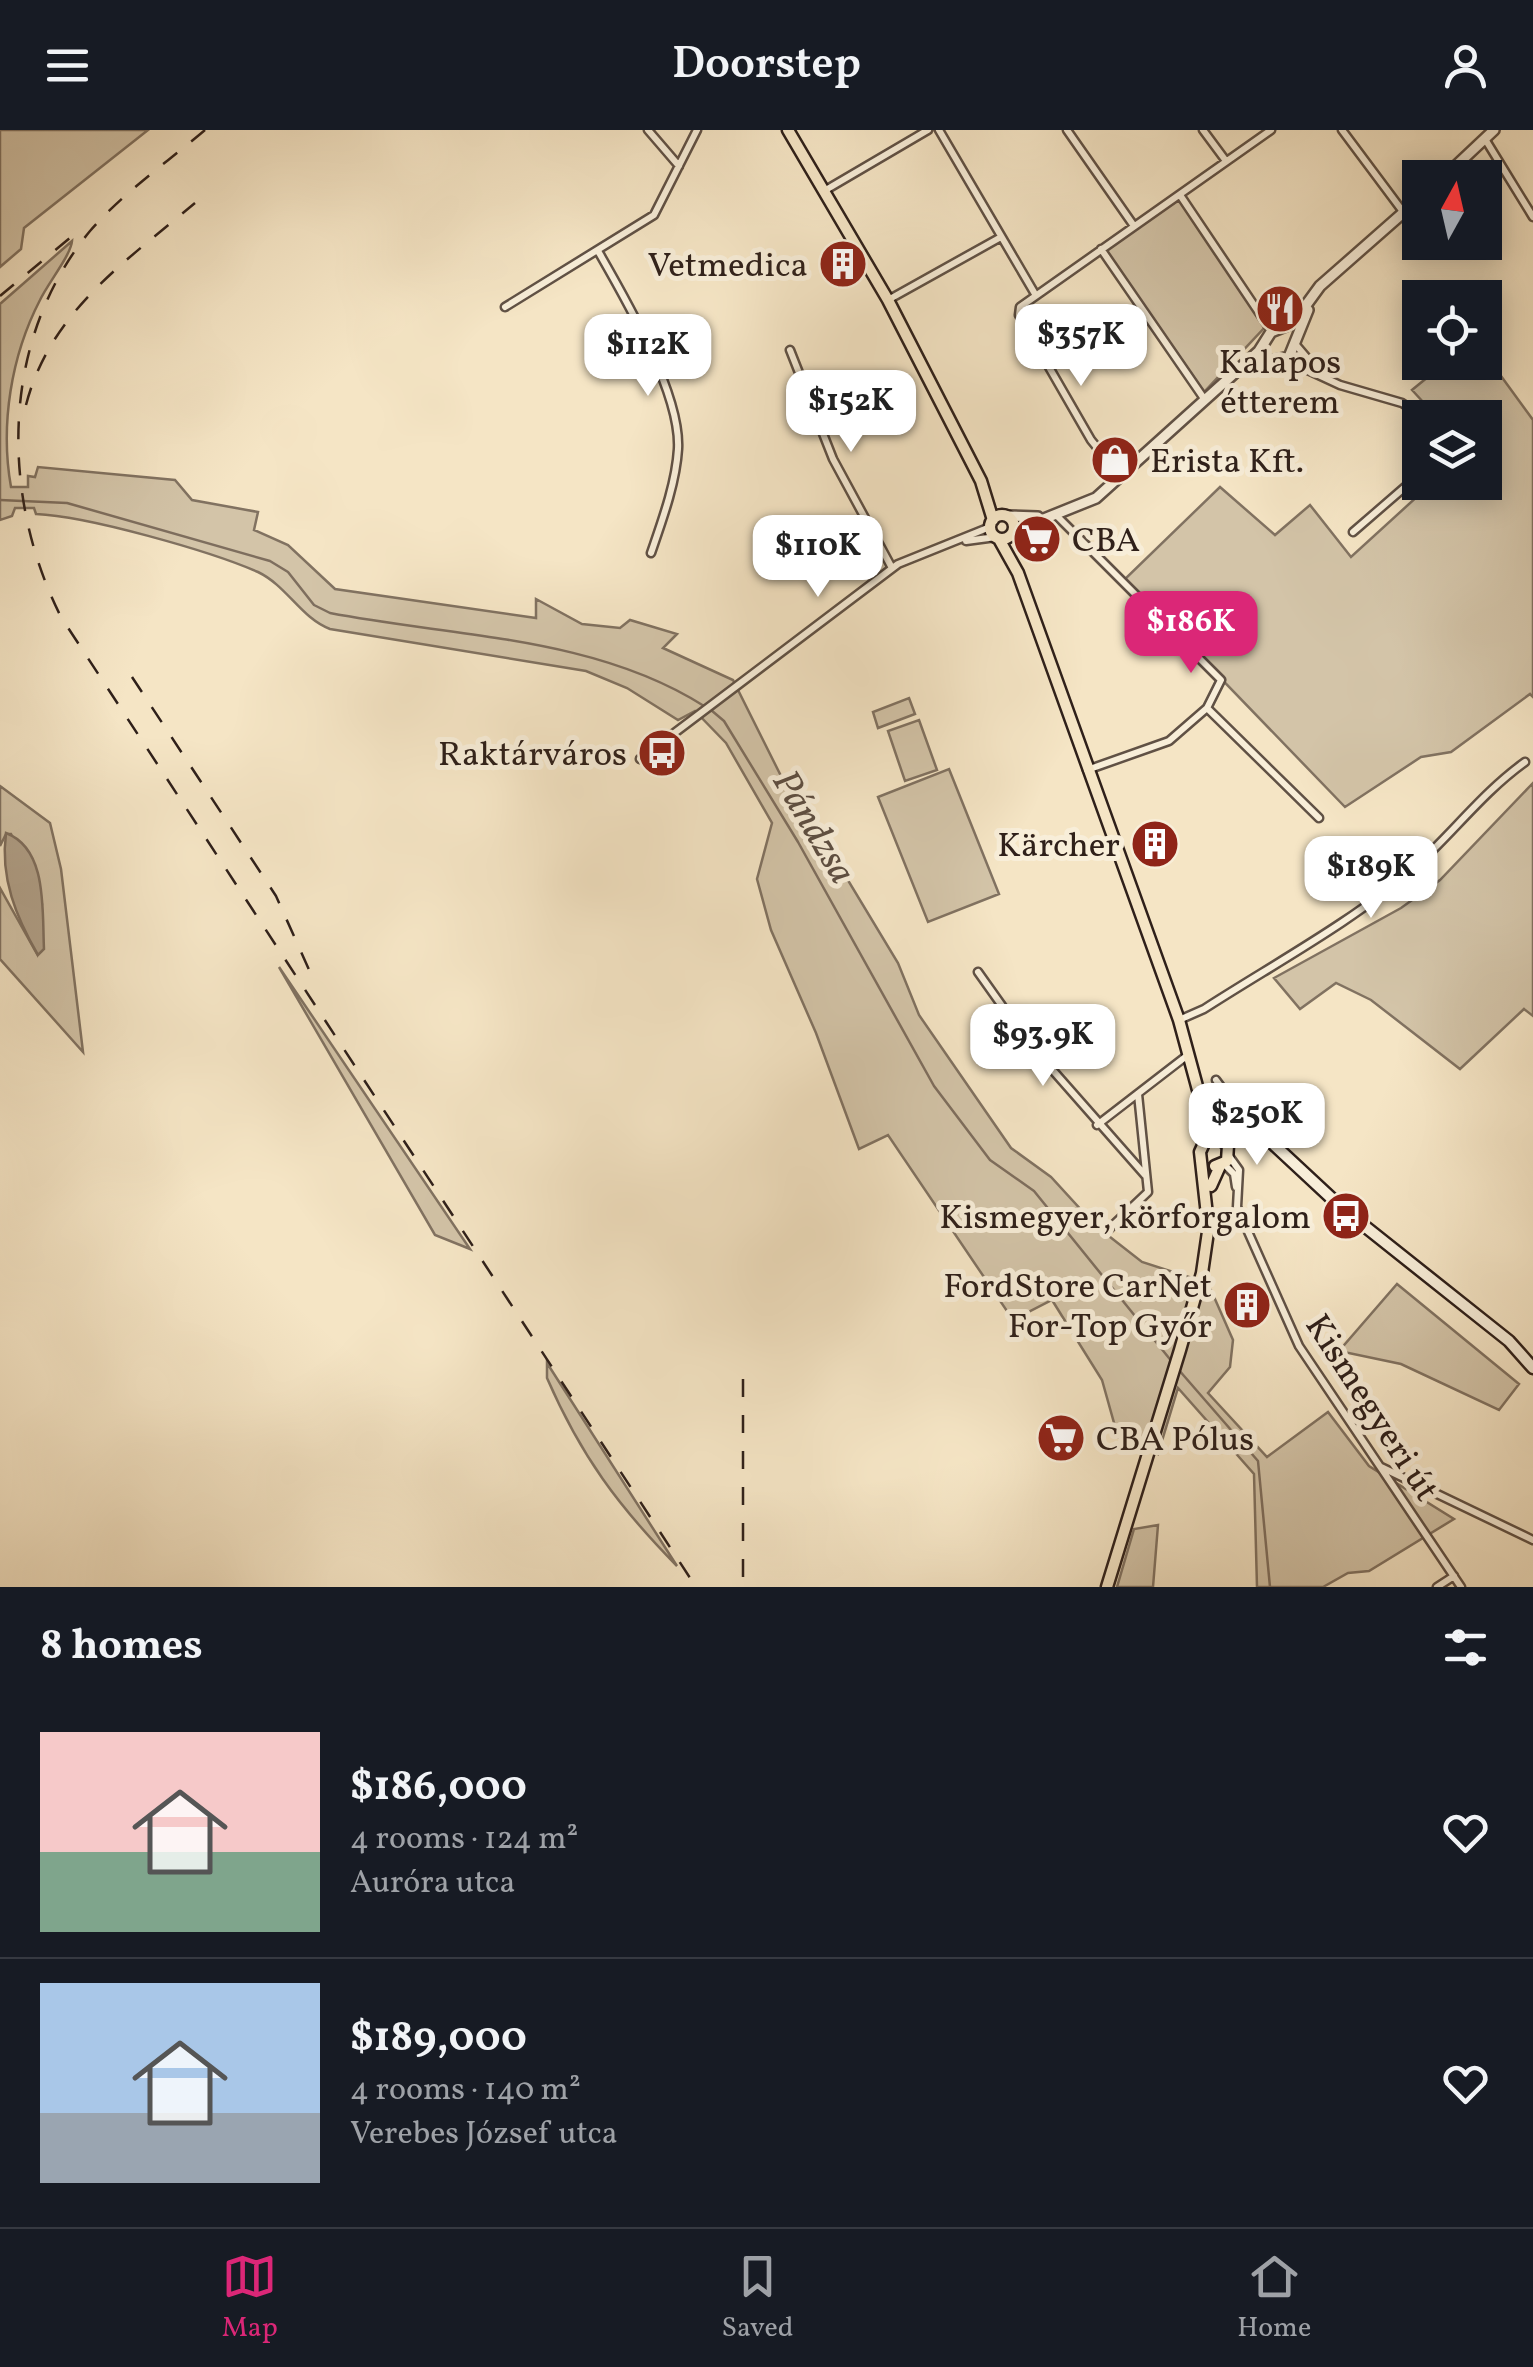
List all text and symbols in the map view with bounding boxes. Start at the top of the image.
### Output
text: Doorstep [672,34,861,97]
icon: menu [40,38,95,93]
icon: person [1438,38,1493,93]
north arrow [1402,160,1502,260]
map controls [1402,160,1502,500]
building icon: Vetmedica [817,238,869,290]
place label: Vetmedica [648,243,808,291]
button: locate [1402,280,1502,380]
restaurant icon: Kalapos étterem [1254,283,1306,335]
pin: $357K [1011,304,1151,389]
pin: $112K [578,314,718,399]
text: $357K [1037,314,1125,358]
text: $112K [606,324,690,368]
place label: Kalapos étterem [1219,340,1341,428]
pin: $152K [781,370,921,455]
text: $152K [808,380,894,424]
button: layers [1402,400,1502,500]
shop icon: Erista Kft. [1089,434,1141,486]
place label: Erista Kft. [1150,439,1304,487]
supermarket icon: CBA [1011,513,1063,565]
pin: $110K [748,515,888,600]
place label: CBA [1072,518,1140,566]
text: $110K [775,525,861,569]
pin: $186K [1121,591,1261,676]
text: $186K [1147,601,1235,645]
bus stop icon: Raktárváros [636,727,688,779]
place label: Raktárváros [438,732,627,780]
water label: Pándzsa [757,761,867,895]
building icon: Kärcher [1129,818,1181,870]
place label: Kärcher [997,823,1120,871]
pin: $189K [1301,836,1441,921]
text: $189K [1327,846,1416,890]
pin: $93.9K [962,1004,1124,1089]
text: $93.9K [992,1014,1094,1058]
pin: $250K [1187,1083,1327,1168]
text: $250K [1211,1093,1303,1137]
bus stop icon: Kismegyer, körforgalom [1320,1190,1372,1242]
place label: Kismegyer, körforgalom [939,1195,1311,1243]
place label: FordStore CarNet For-Top Győr [943,1264,1212,1352]
building icon: FordStore CarNet For-Top Győr [1221,1279,1273,1331]
street label: Kismegyeri út [1292,1306,1449,1511]
supermarket icon: CBA Pólus [1035,1412,1087,1464]
place label: CBA Pólus [1096,1417,1254,1465]
text: 8 homes [40,1618,203,1677]
icon: filters [1438,1620,1493,1675]
text: $186,000 [350,1759,527,1818]
icon: home [120,1772,240,1892]
icon: heart [1438,1805,1493,1860]
text: 4 rooms · 124 m² [350,1818,578,1862]
text: Auróra utca [350,1862,515,1906]
text: $189,000 [350,2010,527,2069]
icon: home [120,2023,240,2143]
icon: heart [1438,2056,1493,2111]
text: 4 rooms · 140 m² [350,2069,581,2113]
text: Verebes József utca [350,2113,618,2157]
tab: Map [222,2249,278,2348]
tab: Saved [721,2249,794,2348]
tab: Home [1237,2249,1311,2348]

